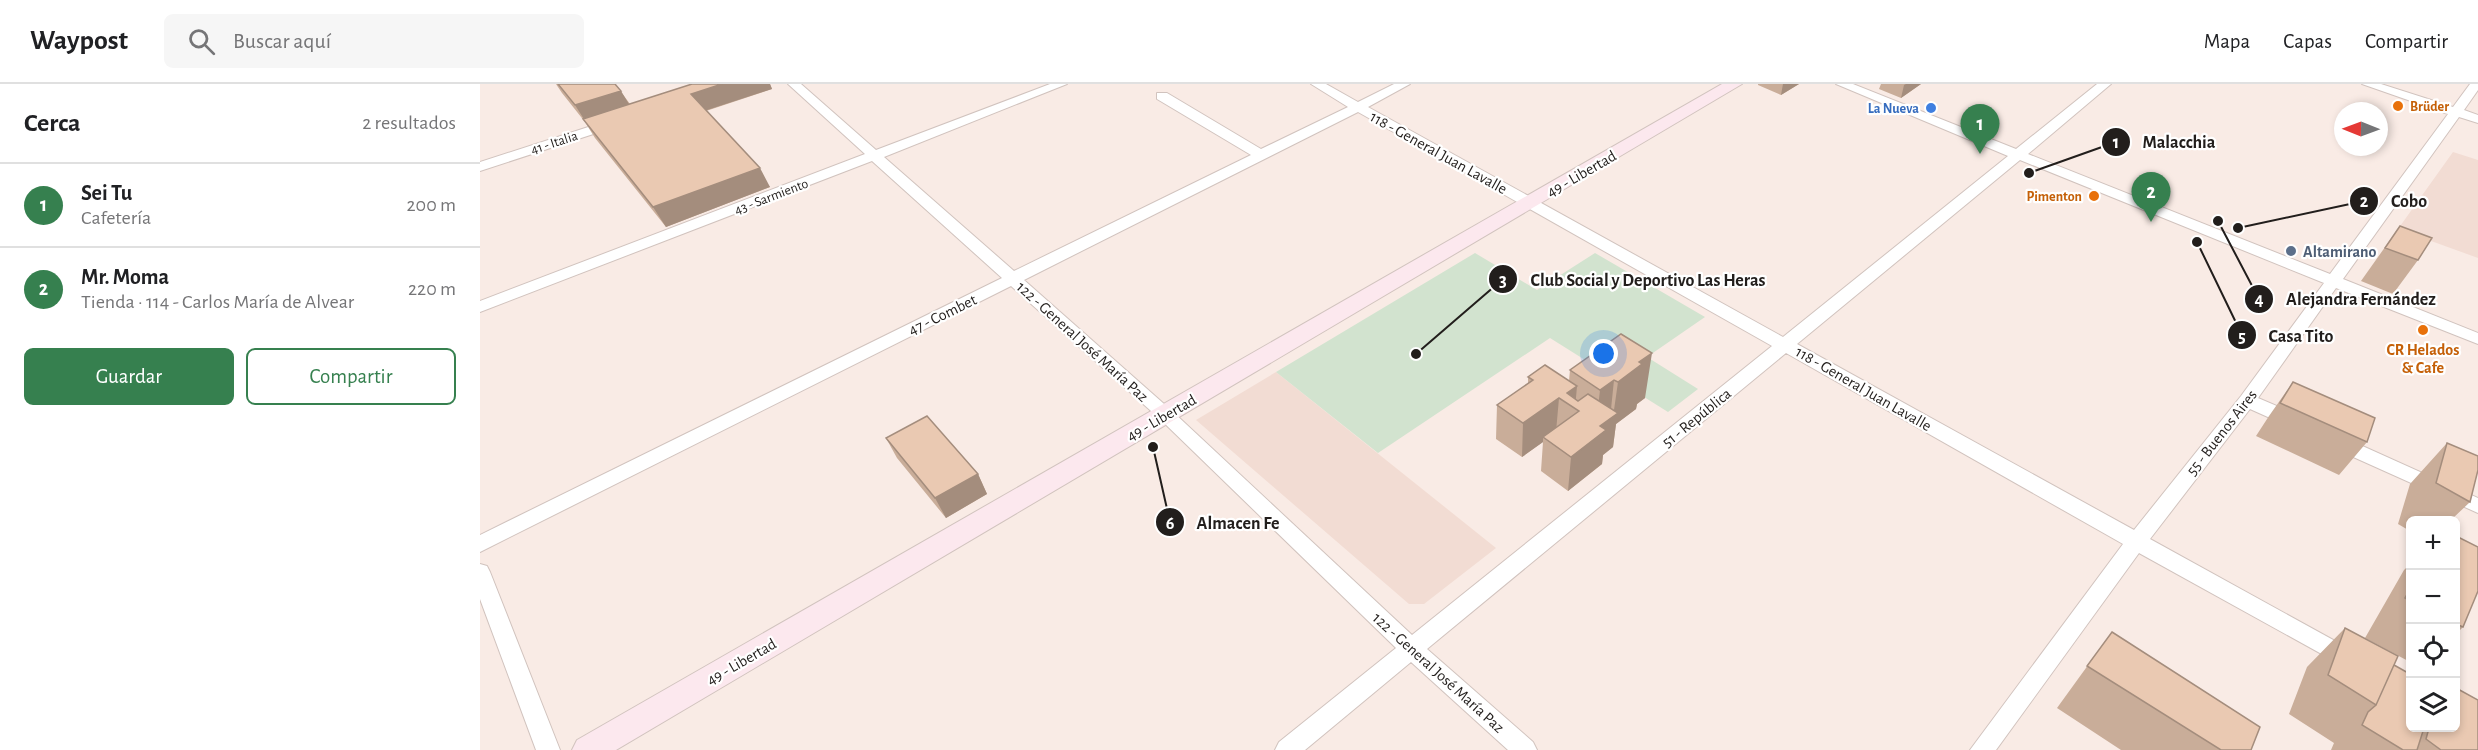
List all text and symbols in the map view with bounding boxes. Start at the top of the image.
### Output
search box [164,14,584,68]
icon: search [185,25,218,58]
text: Waypost [30,27,128,55]
text: Buscar aquí [233,30,331,52]
text: Mapa [2204,31,2250,52]
text: Capas [2283,31,2332,52]
text: Compartir [2365,31,2448,52]
marker: Brüder [2391,99,2405,113]
place label: Brüder [2410,100,2449,114]
marker: La Nueva [1924,101,1938,115]
place label: La Nueva [1868,102,1919,116]
north arrow [2334,102,2388,156]
pin: 1 [1960,104,2000,154]
street label: 118 - General Juan Lavalle [1367,109,1510,197]
text: Cerca [24,110,81,136]
text: 2 resultados [362,113,456,133]
callout: Malacchia [2101,124,2228,160]
street label: 41 - Italia [529,129,580,157]
text: 1 [2113,134,2119,152]
text: Malacchia [2143,134,2216,152]
street label: 49 - Libertad [1544,148,1619,200]
pin: 2 [2132,172,2170,222]
street label: 43 - Sarmiento [732,176,810,217]
text: Sei Tu [81,182,132,204]
callout: Cobo [2349,183,2439,219]
marker: Pimenton [2087,189,2101,203]
place label: Pimenton [2026,190,2082,204]
text: 2 [2360,193,2369,211]
text: Cobo [2391,193,2427,211]
text: 1 [40,195,47,215]
text: 200 m [406,195,456,215]
text: Cafetería [81,208,151,228]
marker: Altamirano [2284,244,2298,258]
place label: Altamirano [2303,244,2377,260]
callout: Club Social y Deportivo Las Heras [1488,261,1777,297]
text: Mr. Moma [81,266,169,288]
text: 3 [1499,272,1507,290]
text: Club Social y Deportivo Las Heras [1531,272,1766,290]
text: 2 [39,279,48,299]
text: 220 m [408,279,456,299]
street label: 122 - General José María Paz [1014,279,1151,405]
callout: Alejandra Fernández [2244,281,2448,317]
text: 4 [2254,291,2264,309]
text: Alejandra Fernández [2286,291,2436,309]
text: Tienda · 114 - Carlos María de Alvear [81,292,354,312]
street label: 47 - Combet [906,292,979,338]
callout: Casa Tito [2227,317,2345,353]
marker: CR Helados & Cafe [2416,323,2430,337]
text: 5 [2238,328,2246,346]
text: Casa Tito [2269,328,2334,346]
your location [1589,339,1618,368]
place label: CR Helados & Cafe [2387,342,2459,376]
street label: 118 - General Juan Lavalle [1793,343,1934,434]
button: Guardar [24,348,234,405]
button: Compartir [246,348,456,405]
street label: 51 - República [1659,385,1734,450]
street label: 55 - Buenos Aires [2183,387,2260,478]
street label: 49 - Libertad [1124,392,1199,444]
callout: Almacen Fe [1155,504,1292,540]
text: 6 [1166,515,1175,533]
text: Almacen Fe [1197,515,1279,533]
map controls [2406,516,2460,732]
button: + [2406,516,2460,570]
button: − [2406,570,2460,624]
street label: 122 - General José María Paz [1370,610,1507,736]
button: locate [2406,624,2460,678]
street label: 49 - Libertad [704,636,779,688]
button: layers [2406,678,2460,732]

